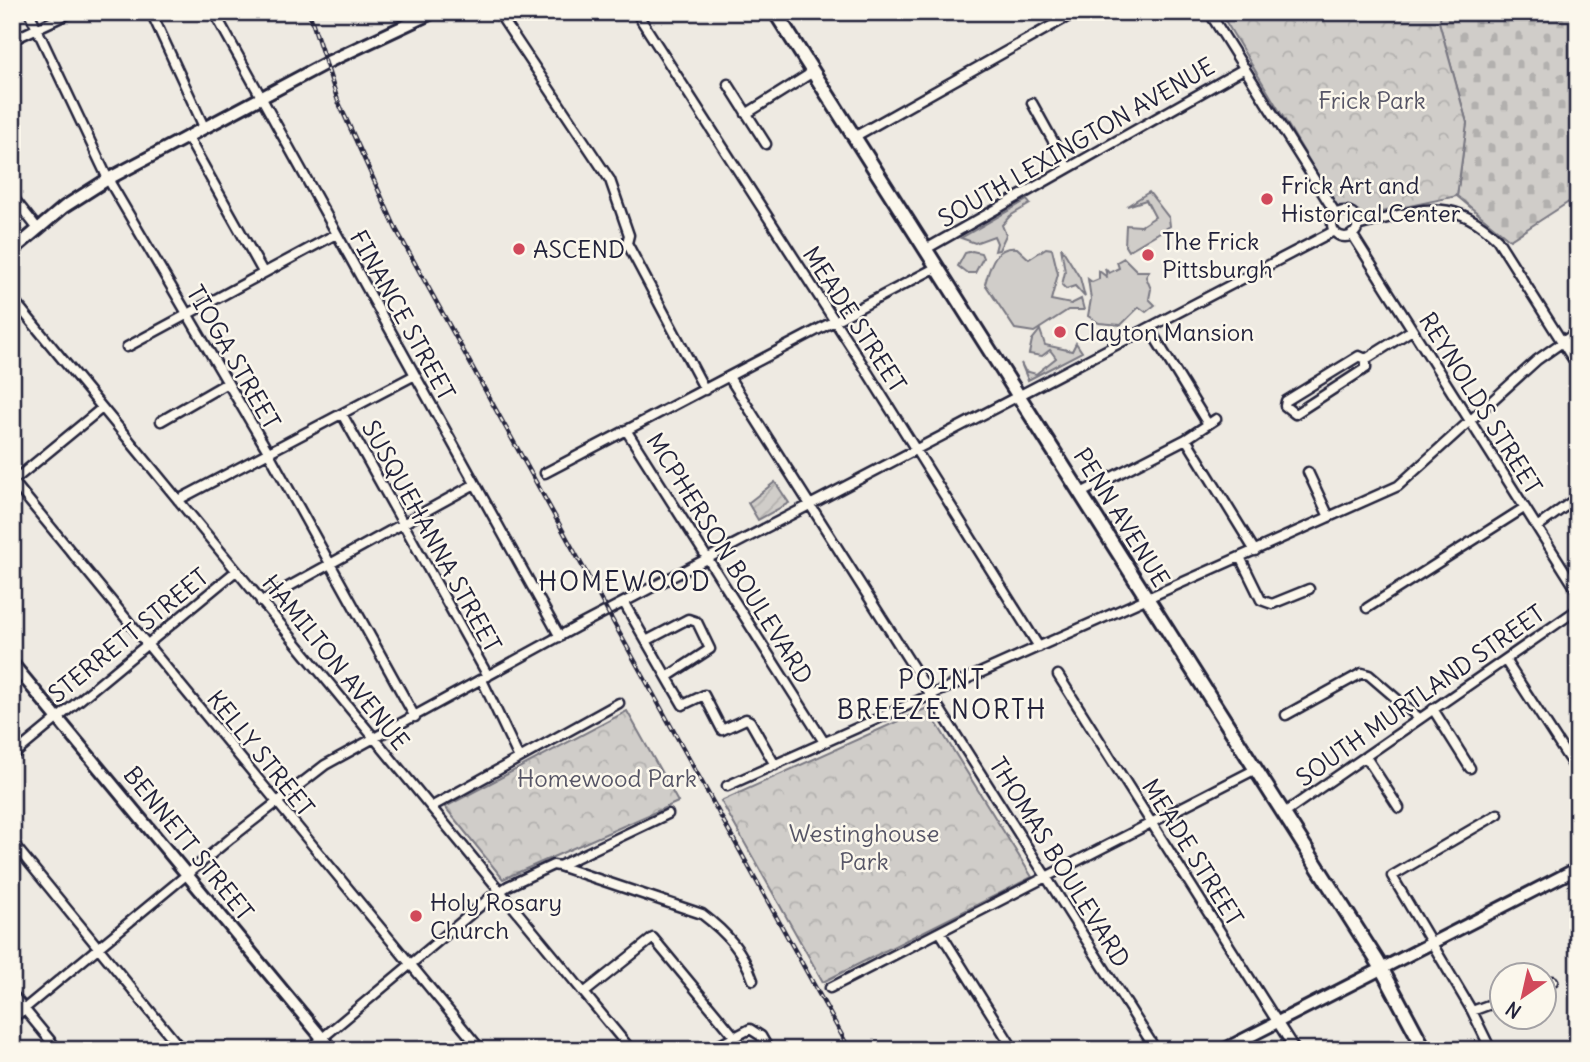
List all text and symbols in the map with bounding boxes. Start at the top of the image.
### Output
street label: SOUTH LEXINGTON AVENUE [933,51,1219,233]
park label: Frick Park [1318,85,1426,115]
place label: Frick Art and Historical Center [1281,170,1461,228]
marker: Frick Art and Historical Center [1259,191,1275,207]
street label: FINANCE STREET [344,225,462,405]
place label: The Frick Pittsburgh [1162,226,1273,284]
place label: ASCEND [533,234,625,264]
marker: ASCEND [511,241,527,257]
street label: MEADE STREET [797,241,913,397]
marker: The Frick Pittsburgh [1140,247,1156,263]
street label: TIOGA STREET [181,280,287,434]
street label: REYNOLDS STREET [1413,307,1549,499]
place label: Clayton Mansion [1074,317,1254,347]
marker: Clayton Mansion [1052,324,1068,340]
street label: SUSQUEHANNA STREET [356,415,508,657]
street label: MCPHERSON BOULEVARD [640,427,820,689]
street label: PENN AVENUE [1067,442,1177,592]
street label: STERRETT STREET [42,561,214,709]
district label: HOMEWOOD [538,565,712,598]
street label: HAMILTON AVENUE [256,568,416,756]
street label: SOUTH MURTLAND STREET [1290,598,1550,792]
district label: POINT BREEZE NORTH [837,663,1047,726]
street label: KELLY STREET [201,684,321,822]
street label: THOMAS BOULEVARD [983,751,1137,973]
street label: BENNETT STREET [118,760,260,926]
park label: Homewood Park [517,763,697,793]
street label: MEADE STREET [1136,773,1250,931]
park label: Westinghouse Park [789,818,939,876]
place label: Holy Rosary Church [430,887,562,945]
marker: Holy Rosary Church [408,908,424,924]
north arrow [1488,960,1558,1030]
text: N [1501,996,1526,1024]

